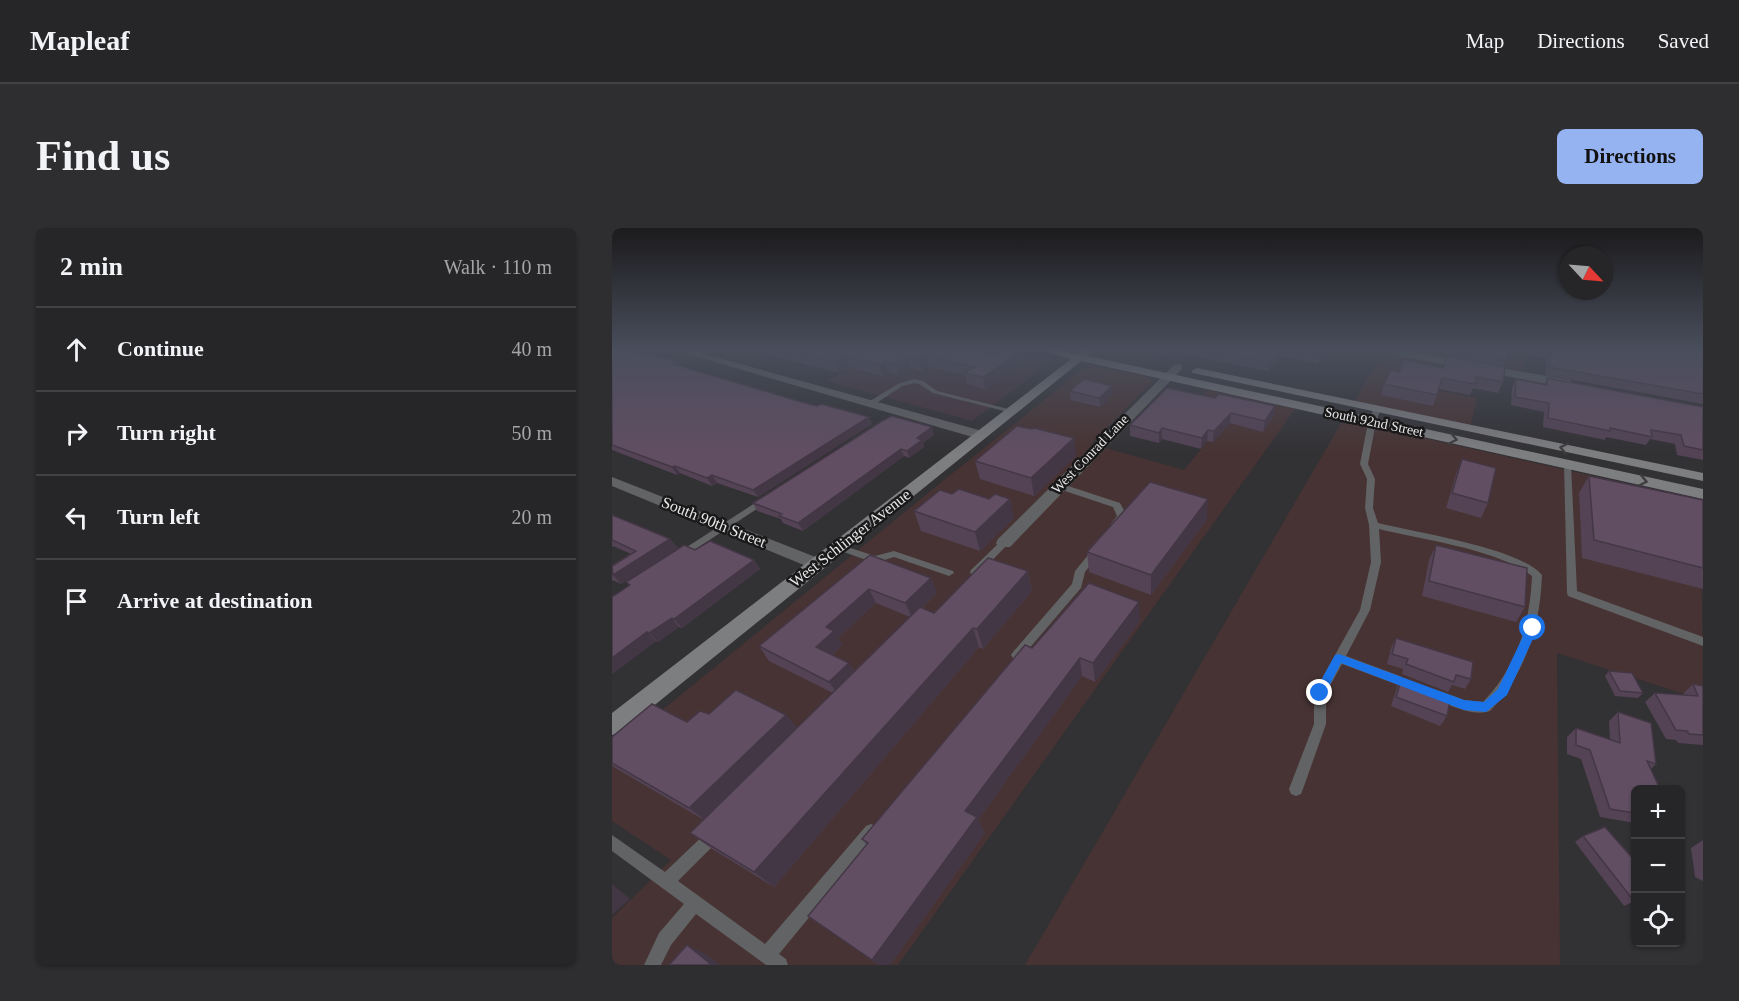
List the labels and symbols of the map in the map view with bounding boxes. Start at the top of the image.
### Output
north arrow [1559,246,1613,300]
street label: South 92nd Street [1323,404,1425,440]
street label: West Conrad Lane [1049,411,1131,497]
one-way arrow [1447,432,1457,445]
one-way arrow [1559,442,1569,455]
one-way arrow [1638,474,1648,487]
street label: West Schlinger Avenue [786,486,914,591]
street label: South 90th Street [659,493,769,551]
route start [1519,614,1545,640]
route end [1306,679,1332,705]

